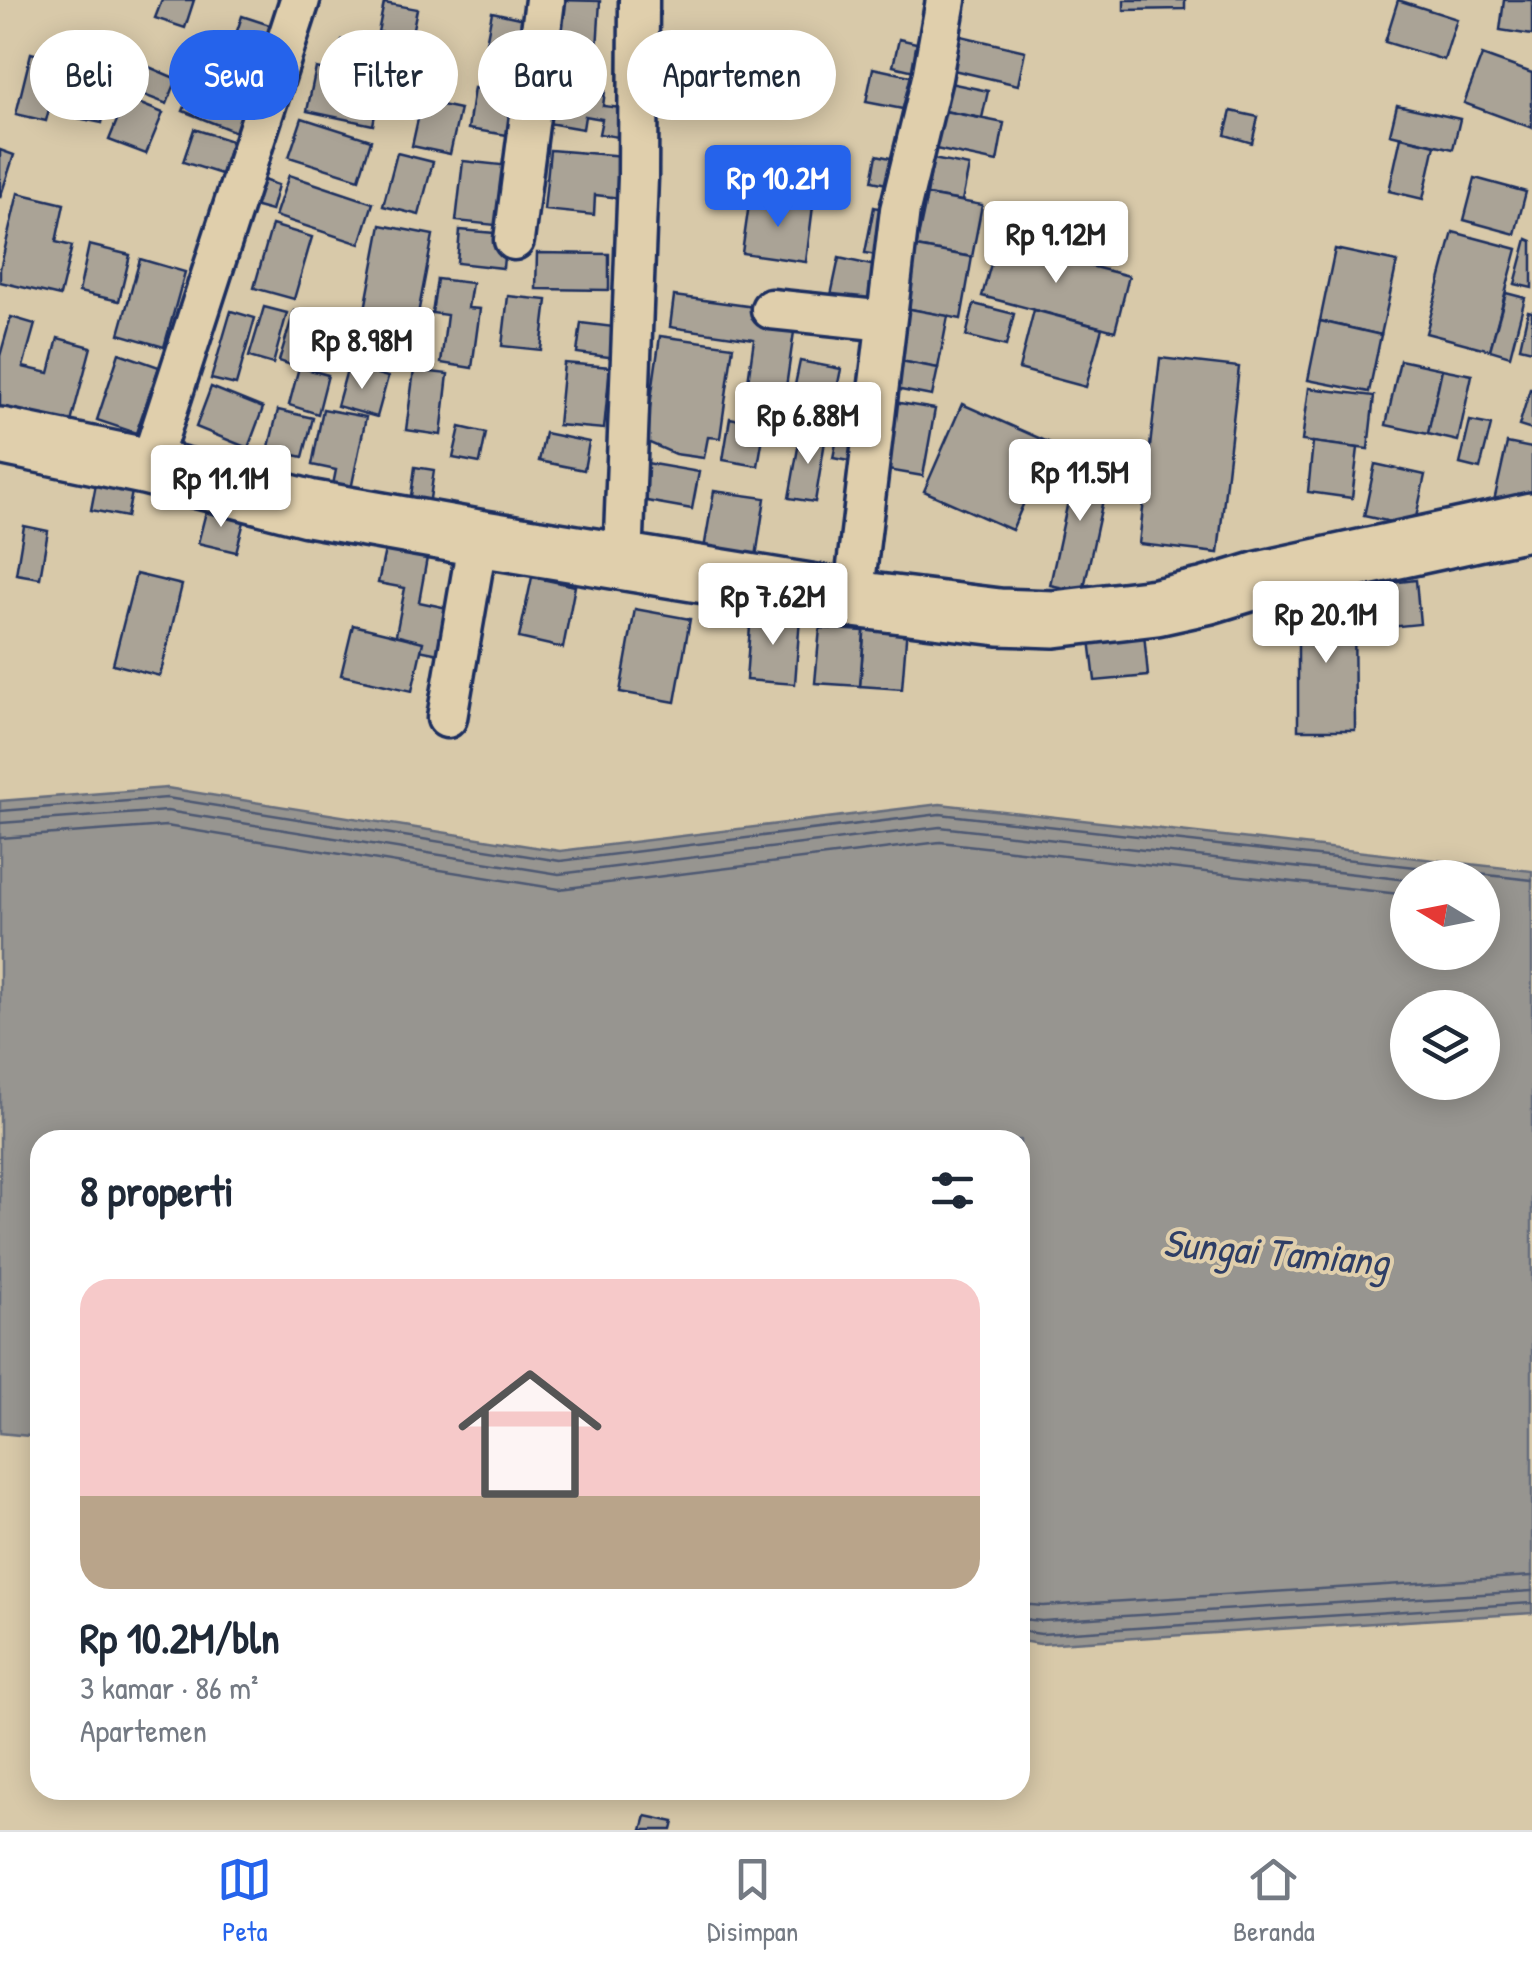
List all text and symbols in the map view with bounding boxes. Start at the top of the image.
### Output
chip: Beli [30,30,149,120]
chip: Sewa [169,30,299,120]
chip: Filter [319,30,458,120]
chip: Baru [478,30,607,120]
chip: Apartemen [627,30,836,120]
pin: Rp 10.2M [675,145,881,230]
text: Rp 10.2M [727,156,829,199]
pin: Rp 9.12M [953,201,1159,286]
text: Rp 9.12M [1006,212,1106,255]
pin: Rp 8.98M [259,307,465,392]
text: Rp 8.98M [312,318,412,361]
pin: Rp 6.88M [705,382,911,467]
text: Rp 6.88M [757,393,859,436]
pin: Rp 11.5M [977,439,1183,524]
pin: Rp 11.1M [118,445,324,530]
text: Rp 11.5M [1031,450,1129,493]
text: Rp 11.1M [173,456,269,499]
pin: Rp 7.62M [670,563,876,648]
text: Rp 7.62M [720,574,826,617]
pin: Rp 20.1M [1223,581,1429,666]
text: Rp 20.1M [1275,592,1377,635]
north arrow [1390,860,1500,970]
map controls [1390,860,1500,1100]
button: layers [1390,990,1500,1100]
text: 8 properti [80,1162,234,1219]
icon: filters [925,1163,980,1218]
water label: Sungai Tamiang [1161,1214,1393,1289]
icon: home [440,1344,620,1524]
text: Rp 10.2M/bln [80,1609,280,1666]
text: 3 kamar · 86 m² [80,1666,258,1709]
text: Apartemen [80,1709,207,1752]
tab: Peta [217,1852,272,1950]
tab: Disimpan [707,1852,798,1950]
tab: Beranda [1233,1852,1315,1950]

